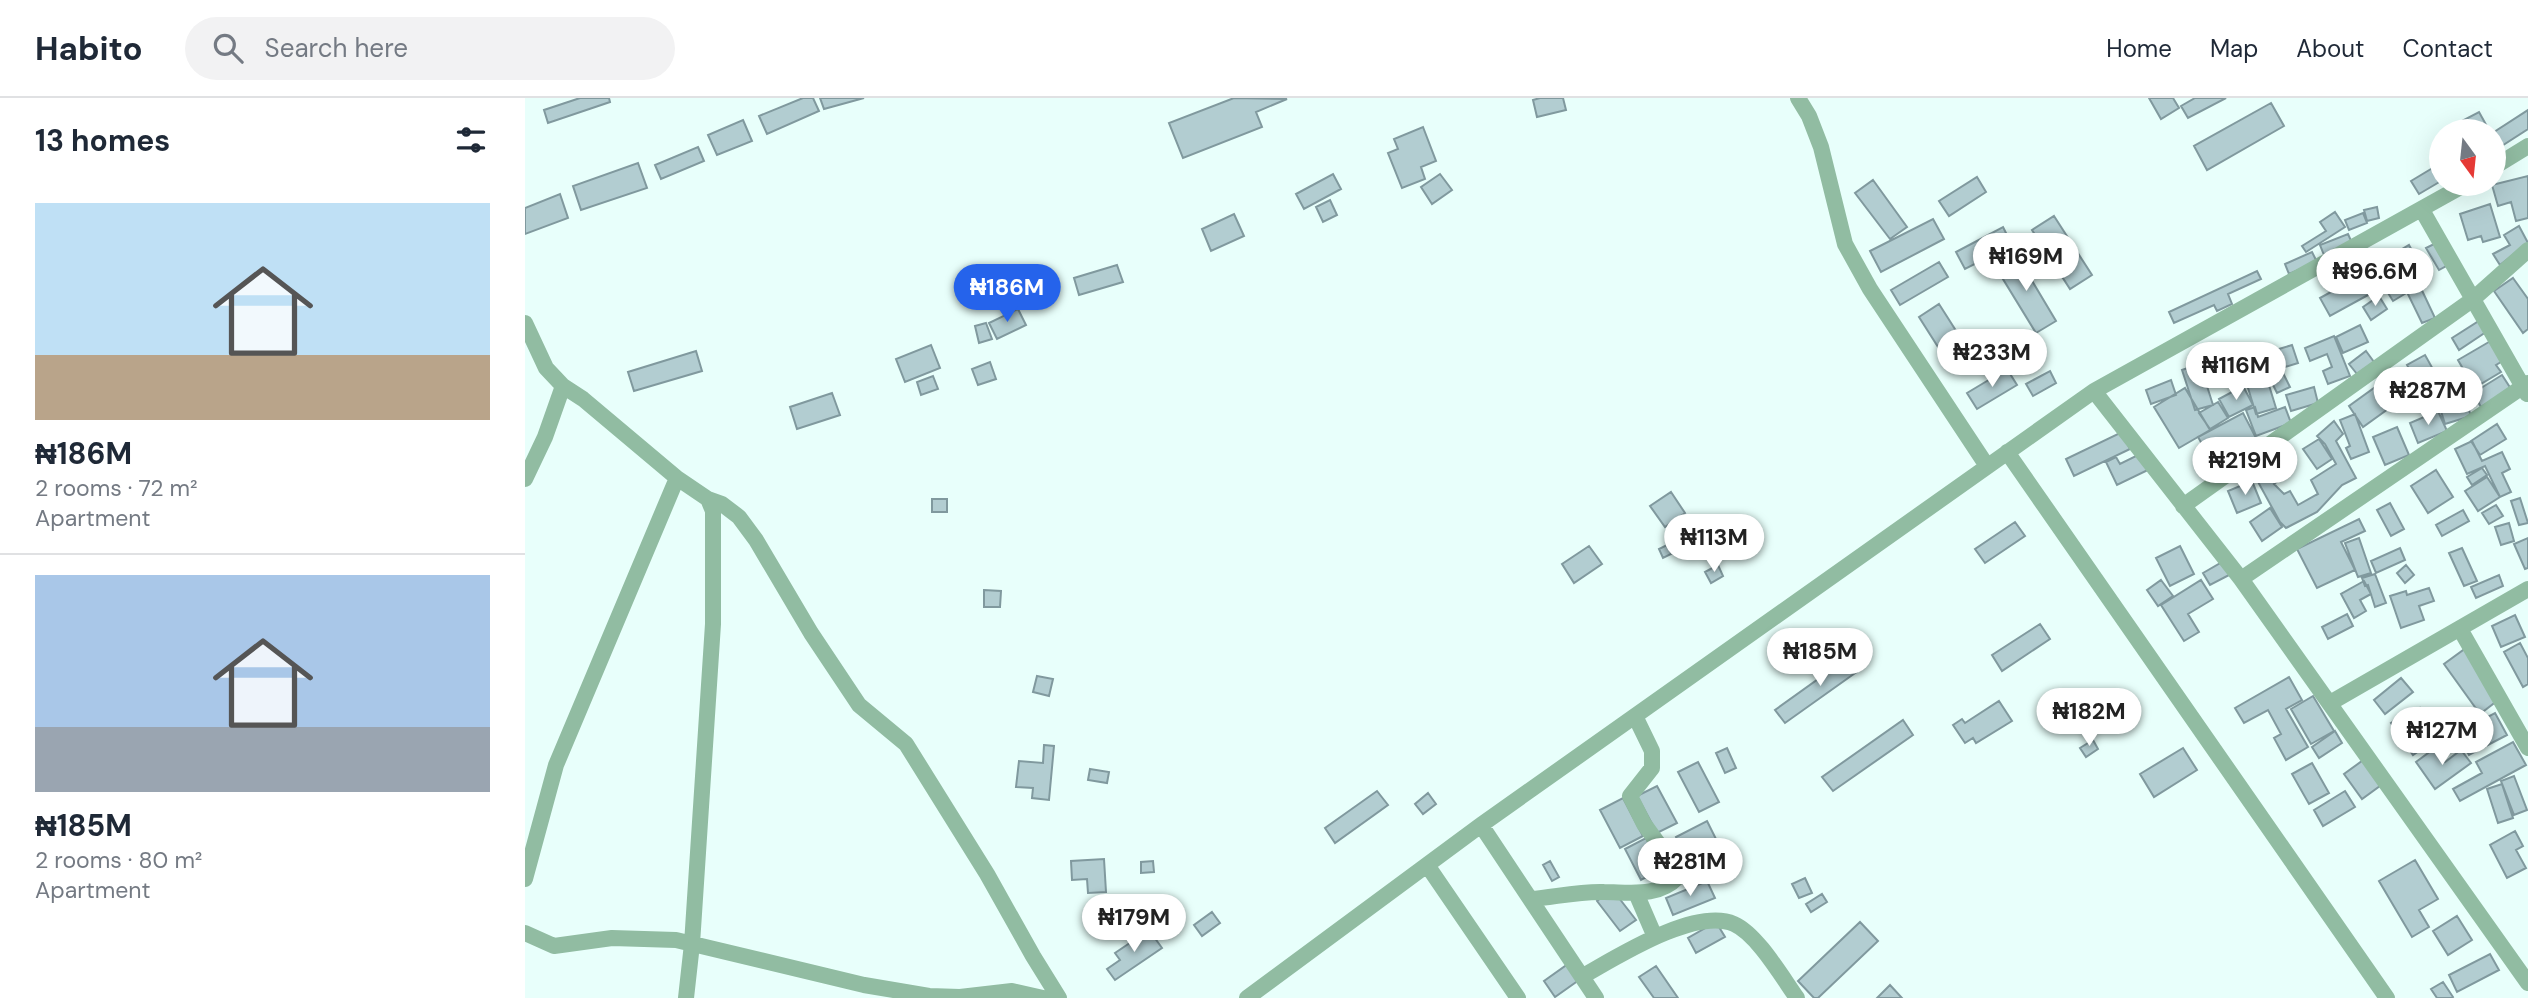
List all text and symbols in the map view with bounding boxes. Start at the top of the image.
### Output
search box [185,17,675,80]
text: Habito [35,27,143,70]
icon: search [209,29,247,67]
text: Search here [265,31,408,65]
text: Home [2106,33,2172,64]
text: Map [2210,33,2258,64]
text: About [2296,33,2365,64]
text: Contact [2403,33,2493,64]
north arrow [2429,119,2506,196]
map controls [2429,119,2506,196]
text: 13 homes [35,121,170,160]
icon: filters [452,121,490,159]
pin: ₦169M [1977,234,2075,293]
text: ₦169M [1989,241,2063,271]
icon: home [200,248,326,374]
pin: ₦96.6M [2318,248,2432,308]
text: ₦96.6M [2332,256,2418,286]
pin: ₦186M [958,264,1056,324]
text: ₦186M [970,272,1044,302]
pin: ₦233M [1943,330,2041,389]
text: ₦233M [1953,337,2031,367]
pin: ₦116M [2187,342,2285,402]
text: ₦116M [2202,350,2270,380]
pin: ₦287M [2379,368,2477,427]
text: ₦287M [2390,375,2466,405]
text: ₦186M [35,434,132,473]
pin: ₦219M [2196,438,2294,497]
text: ₦219M [2208,445,2282,475]
text: 2 rooms · 72 m² [35,473,198,503]
text: Apartment [35,503,150,533]
pin: ₦113M [1665,514,1763,574]
text: ₦113M [1680,522,1748,552]
icon: home [200,620,326,746]
pin: ₦185M [1771,628,1869,688]
text: ₦185M [1783,636,1857,666]
pin: ₦182M [2040,688,2138,748]
text: ₦182M [2052,696,2126,726]
pin: ₦127M [2393,708,2491,767]
text: ₦127M [2407,715,2477,745]
text: ₦185M [35,806,132,845]
pin: ₦281M [1641,838,1739,898]
text: 2 rooms · 80 m² [35,845,202,875]
text: ₦281M [1654,846,1726,876]
text: Apartment [35,875,150,905]
pin: ₦179M [1085,894,1183,954]
text: ₦179M [1098,902,1170,932]

